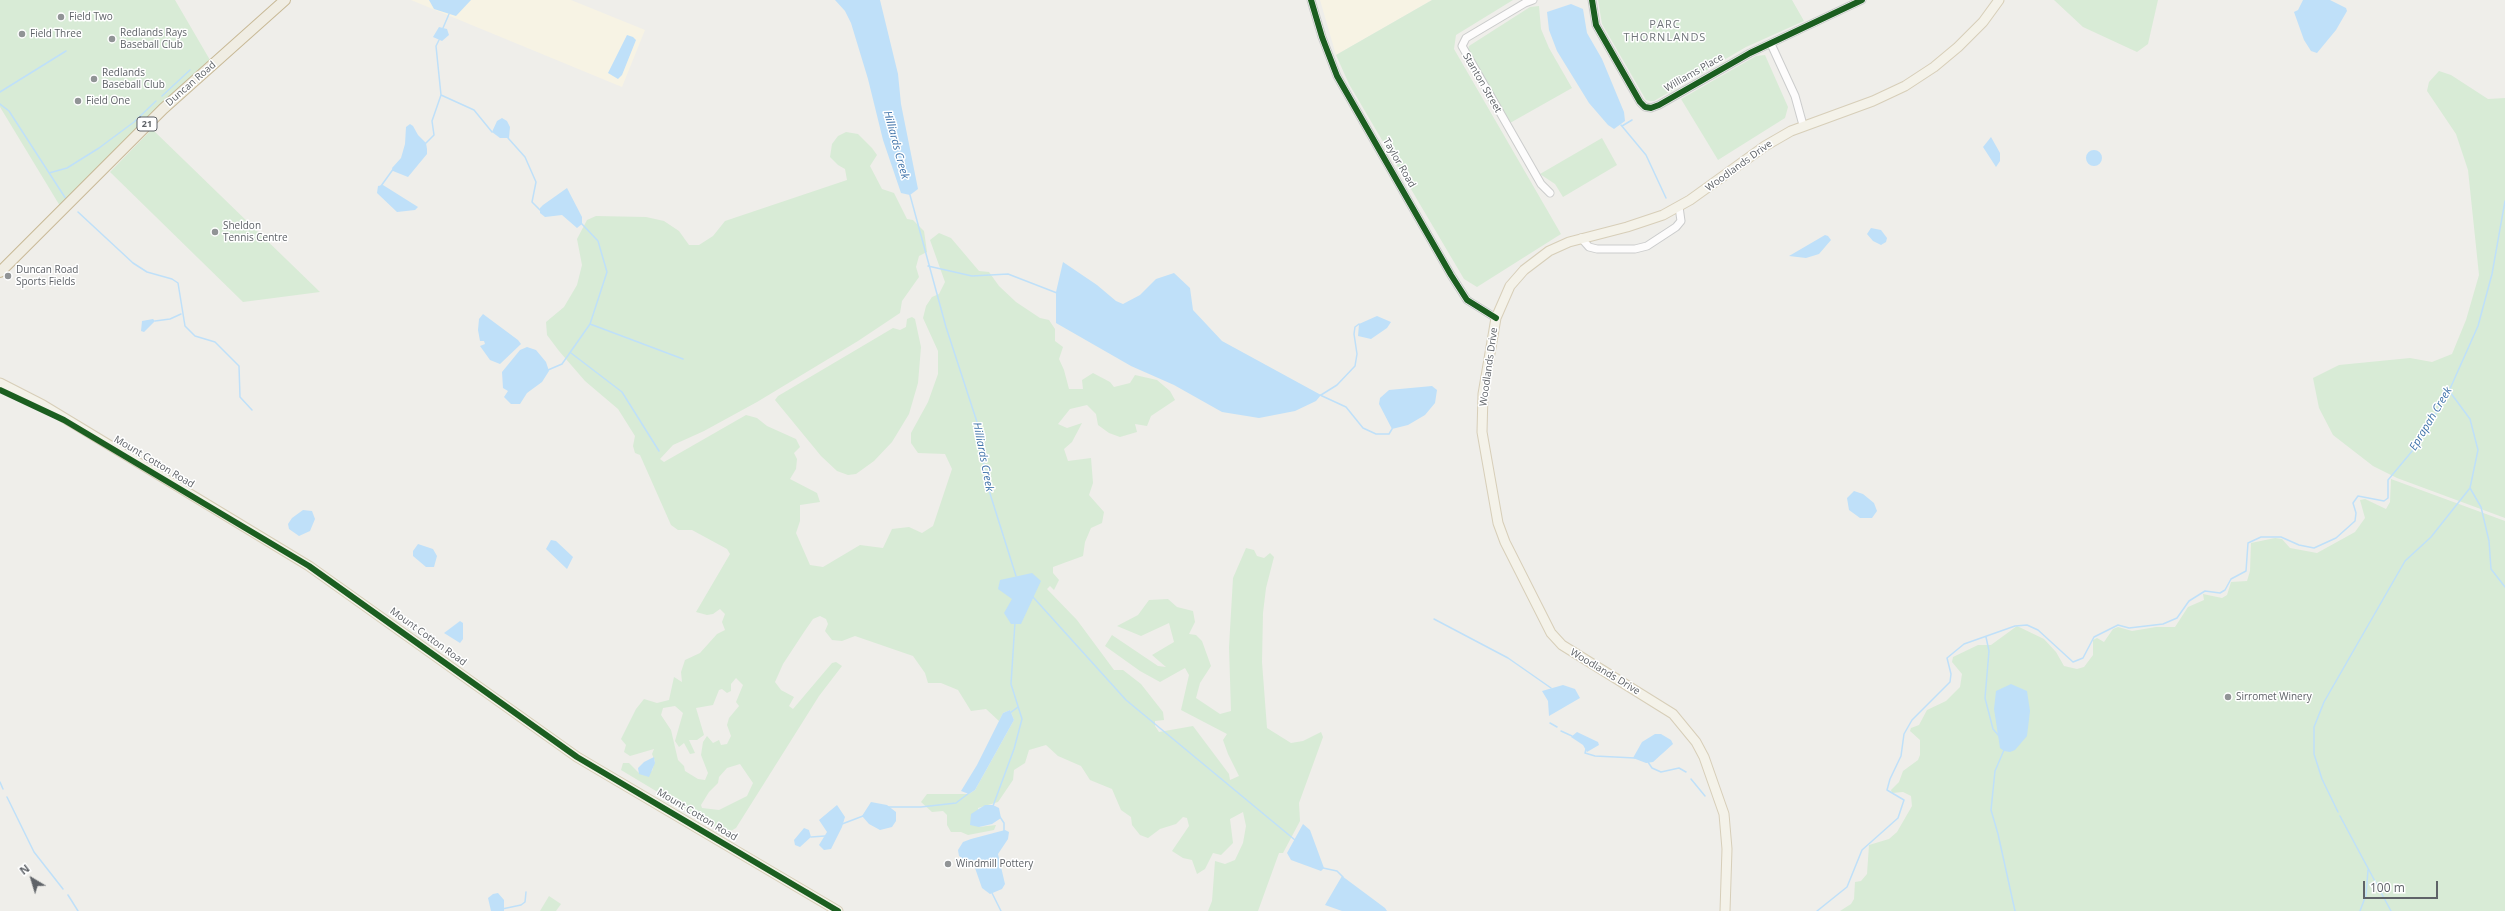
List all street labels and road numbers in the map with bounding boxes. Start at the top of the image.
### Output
street label: Stanton Street [1460,51,1504,115]
street label: Williams Place [1662,51,1726,95]
street label: Duncan Road [163,59,219,109]
road number: 21 [137,117,157,131]
street label: Taylor Road [1380,136,1418,190]
street label: Woodlands Drive [1703,138,1775,194]
street label: Woodlands Drive [1478,327,1500,407]
street label: Mount Cotton Road [112,433,196,491]
street label: Mount Cotton Road [387,605,469,669]
street label: Woodlands Drive [1568,646,1642,698]
street label: Mount Cotton Road [655,786,739,844]

